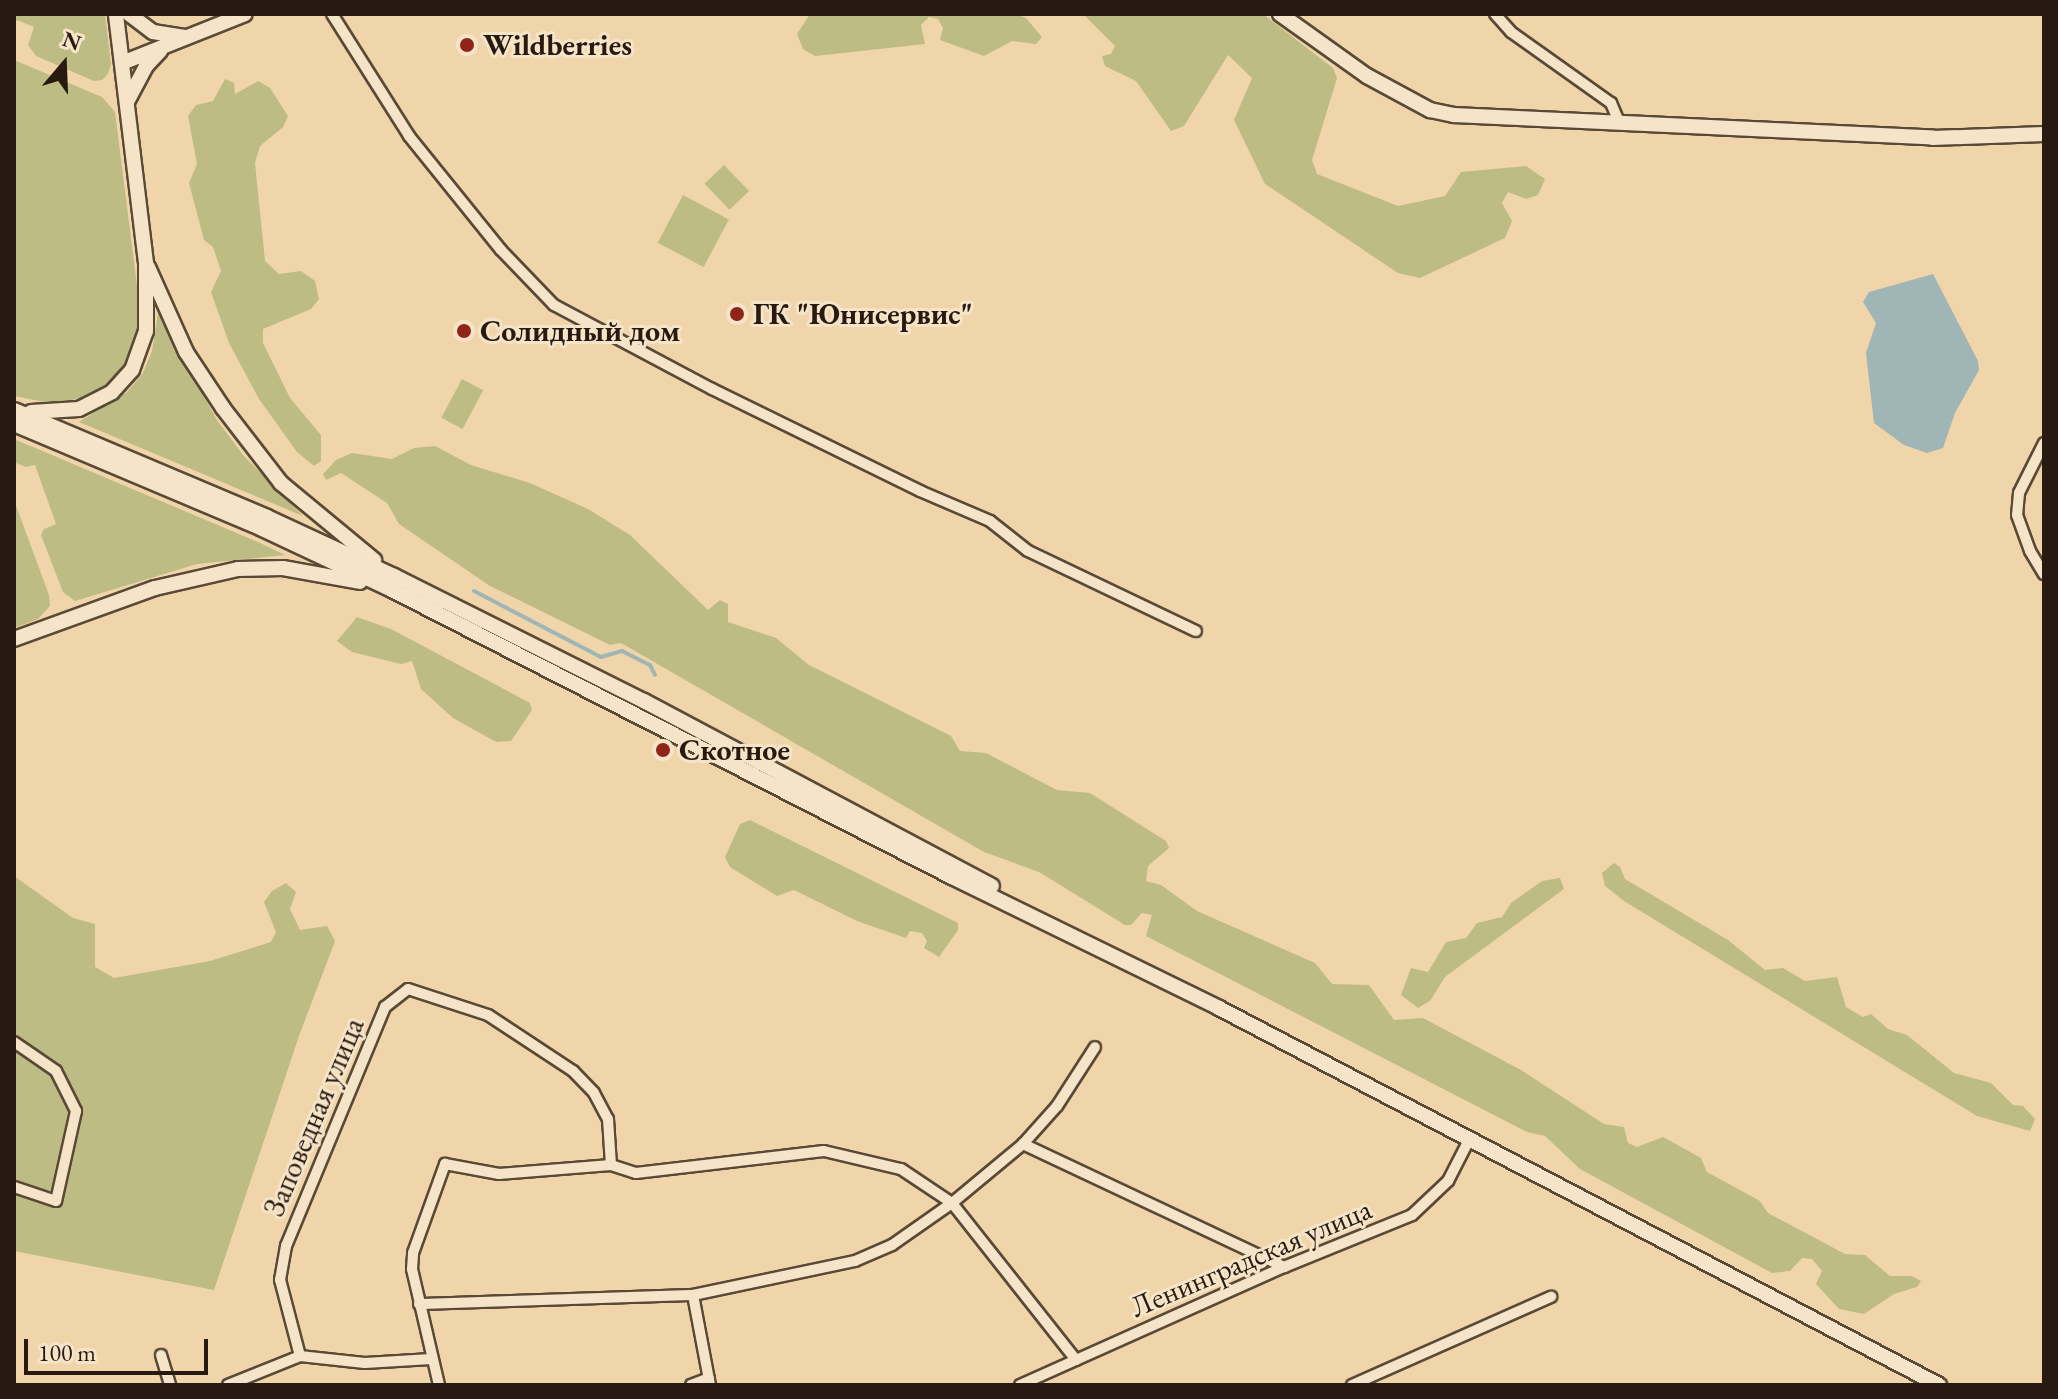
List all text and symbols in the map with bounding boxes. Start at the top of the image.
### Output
north arrow [24,24,104,104]
text: N [59,24,85,57]
place label: Wildberries [483,27,632,63]
marker: Wildberries [458,36,476,54]
place label: ГК "Юнисервис" [753,296,973,332]
marker: ГК "Юнисервис" [728,305,746,323]
place label: Солидный дом [480,313,680,349]
marker: Солидный дом [455,322,473,340]
place label: Скотное [679,732,790,768]
marker: Скотное [654,741,672,759]
street label: Заповедная улица [256,1012,372,1222]
street label: Ленинградская улица [1125,1191,1377,1325]
scale bar [28,1323,212,1373]
text: 100 m [38,1337,96,1368]

